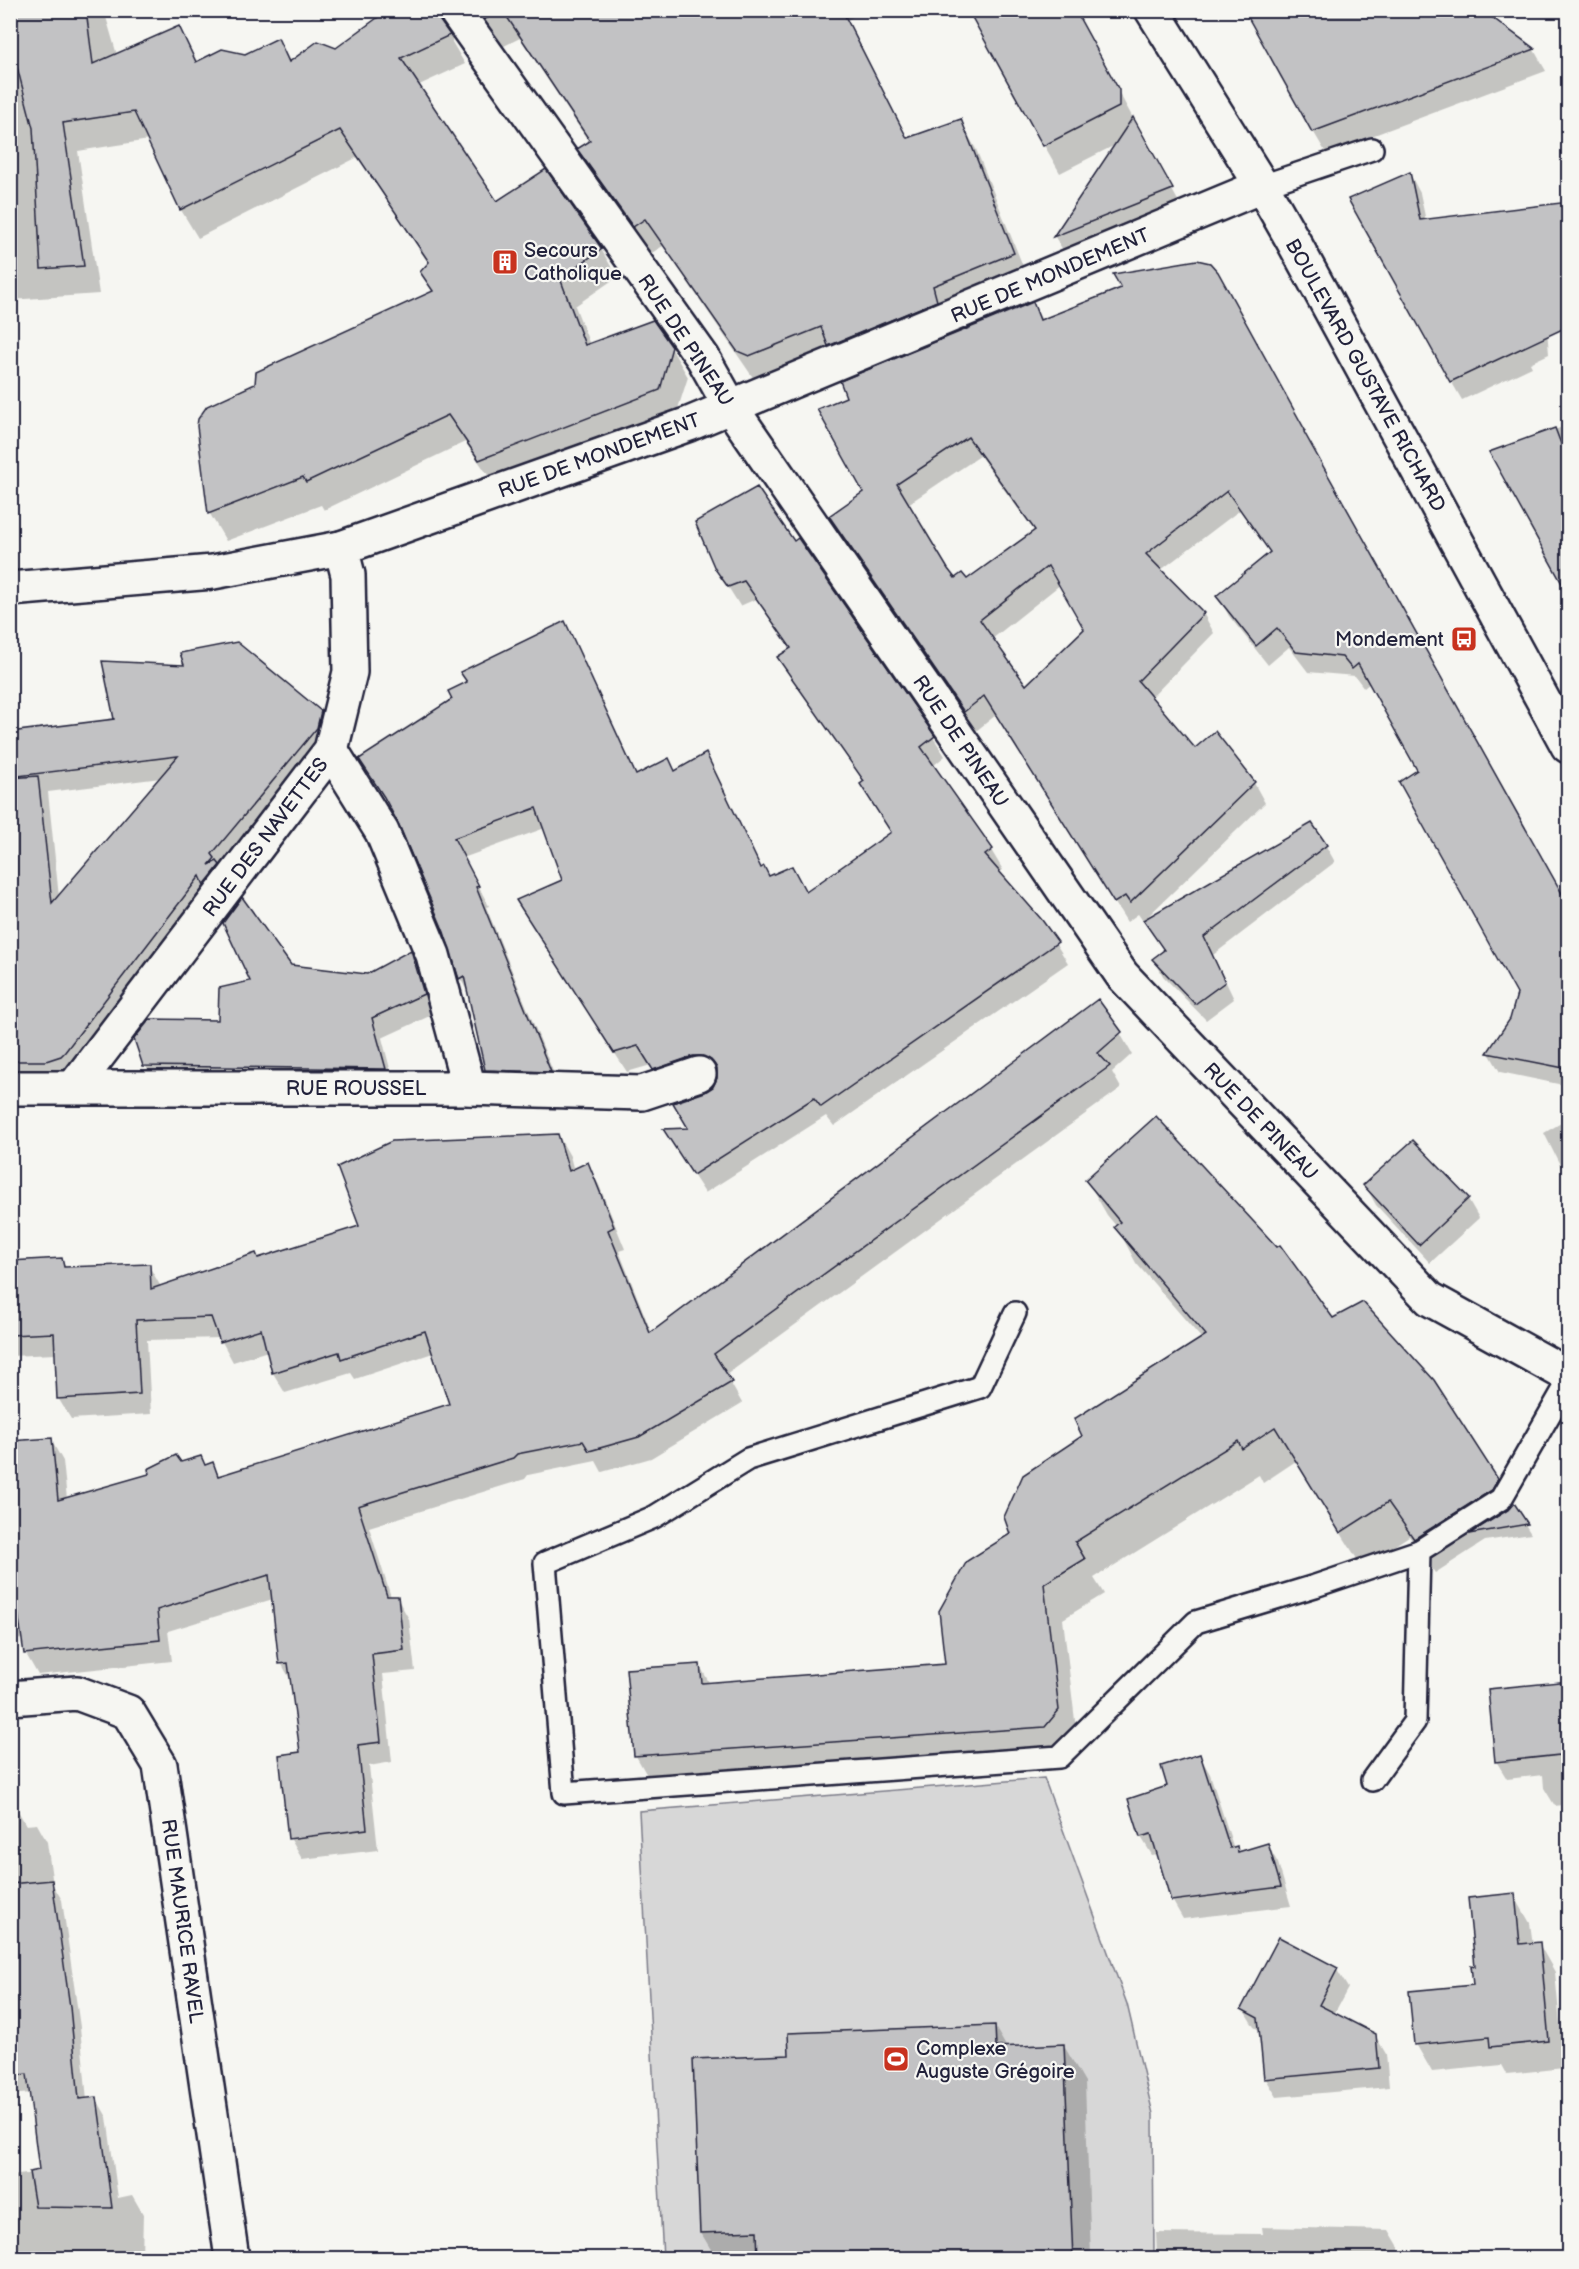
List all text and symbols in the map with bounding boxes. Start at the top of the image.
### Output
street label: RUE DE MONDEMENT [947,223,1153,329]
street label: BOULEVARD GUSTAVE RICHARD [1280,235,1450,516]
place label: Secours Catholique [524,239,622,286]
building icon: Secours Catholique [490,247,520,277]
street label: RUE DE PINEAU [632,270,738,411]
street label: RUE DE MONDEMENT [495,408,704,504]
bus stop icon: Mondement [1449,624,1479,654]
place label: Mondement [1335,628,1444,652]
street label: RUE DE PINEAU [907,671,1013,812]
street label: RUE DES NAVETTES [198,753,333,922]
street label: RUE DE PINEAU [1198,1058,1322,1185]
street label: RUE ROUSSEL [286,1077,427,1101]
street label: RUE MAURICE RAVEL [156,1817,208,2025]
place label: Complexe Auguste Grégoire [916,2037,1075,2084]
sports icon: Complexe Auguste Grégoire [881,2044,911,2074]

